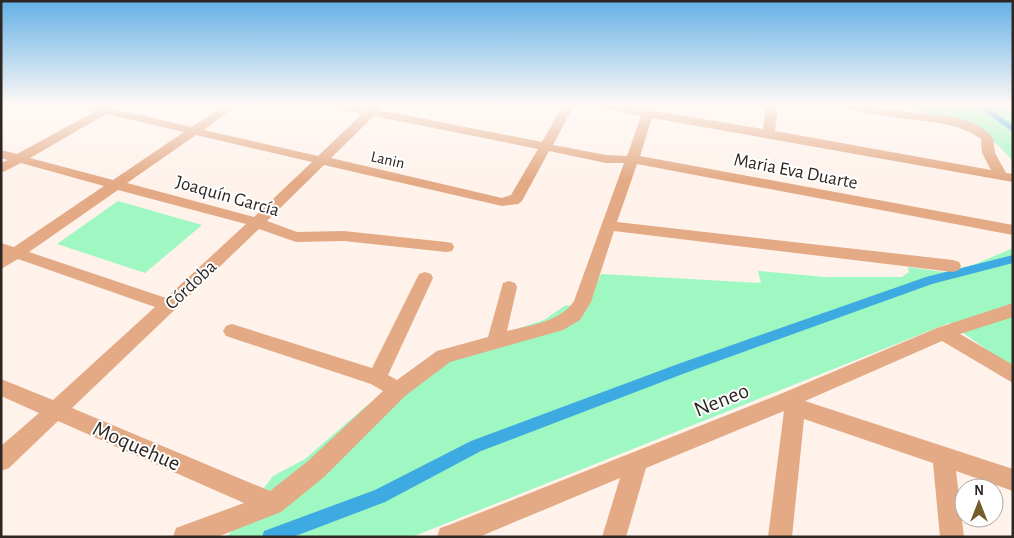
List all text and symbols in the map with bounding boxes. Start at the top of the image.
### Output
street label: Lanin [369,148,406,172]
street label: Maria Eva Duarte [732,150,859,193]
street label: Joaquín García [173,173,282,220]
street label: Córdoba [162,257,221,313]
street label: Neneo [691,379,752,421]
street label: Moquehue [90,417,184,475]
north arrow [954,478,1004,528]
text: N [974,484,984,498]

